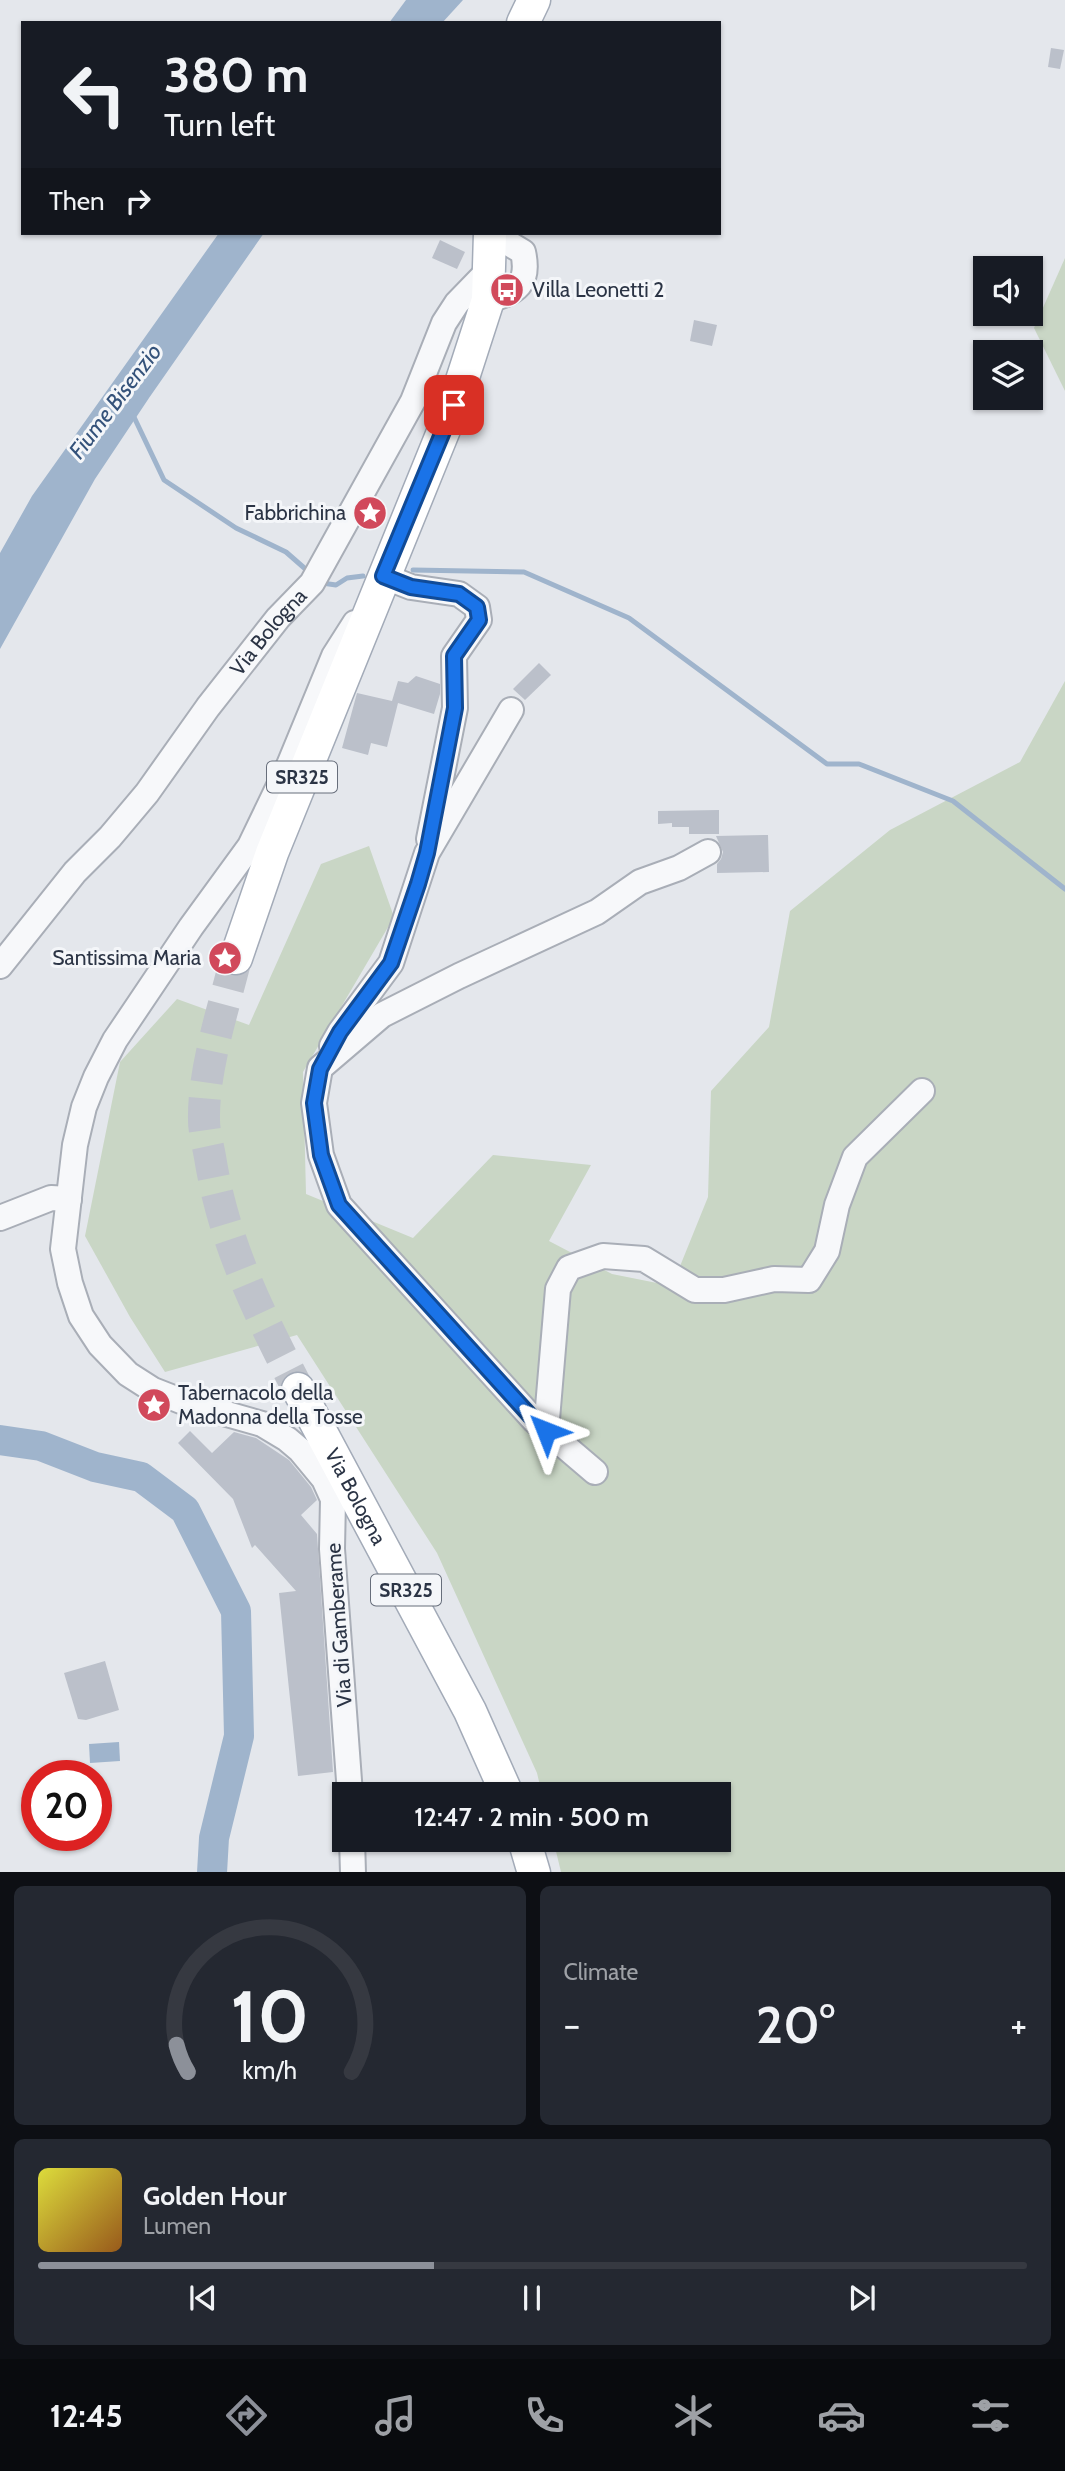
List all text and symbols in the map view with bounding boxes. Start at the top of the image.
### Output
text: 380 m [164,45,308,104]
icon: left [49,49,140,140]
text: Turn left [164,105,275,144]
icon: right [119,182,157,220]
text: Then [49,185,105,217]
map controls [973,256,1043,410]
button: sound [973,256,1043,326]
bus stop icon: Villa Leonetti 2 [488,271,526,309]
place label: Villa Leonetti 2 [532,277,664,302]
water label: Fiume Bisenzio [63,338,167,464]
button: layers [973,340,1043,410]
pin [424,375,484,435]
icon: arrive [435,386,473,424]
place icon: Fabbrichina [351,494,389,532]
place label: Fabbrichina [245,500,346,525]
street label: Via Bologna [225,583,312,680]
road number: SR325 [267,762,337,792]
place icon: Santissima Maria [206,939,244,977]
place label: Santissima Maria [52,945,201,970]
place label: Tabernacolo della Madonna della Tosse [178,1380,363,1429]
place icon: Tabernacolo della Madonna della Tosse [135,1386,173,1424]
position arrow [509,1394,583,1468]
street label: Via Bologna [320,1444,392,1549]
street label: Via di Gamberame [320,1542,357,1708]
road number: SR325 [371,1574,441,1606]
speed limit sign: 20 [21,1760,112,1851]
text: 12:47 · 2 min · 500 m [414,1801,649,1833]
text: Climate [564,1958,638,1986]
text: 10 [231,1972,309,2060]
text: 20° [756,1993,835,2056]
text: − [564,2001,580,2048]
text: + [1010,2001,1027,2048]
text: km/h [242,2054,297,2084]
text: Golden Hour [143,2180,286,2212]
text: Lumen [143,2212,211,2240]
icon: previous [184,2279,222,2317]
icon: pause [513,2279,551,2317]
icon: next [843,2279,881,2317]
icon: directions [222,2391,271,2440]
icon: music [371,2391,420,2440]
icon: phone [520,2391,569,2440]
icon: climate [669,2391,718,2440]
icon: car [817,2391,866,2440]
icon: filters [966,2391,1015,2440]
text: 12:45 [50,2396,123,2435]

